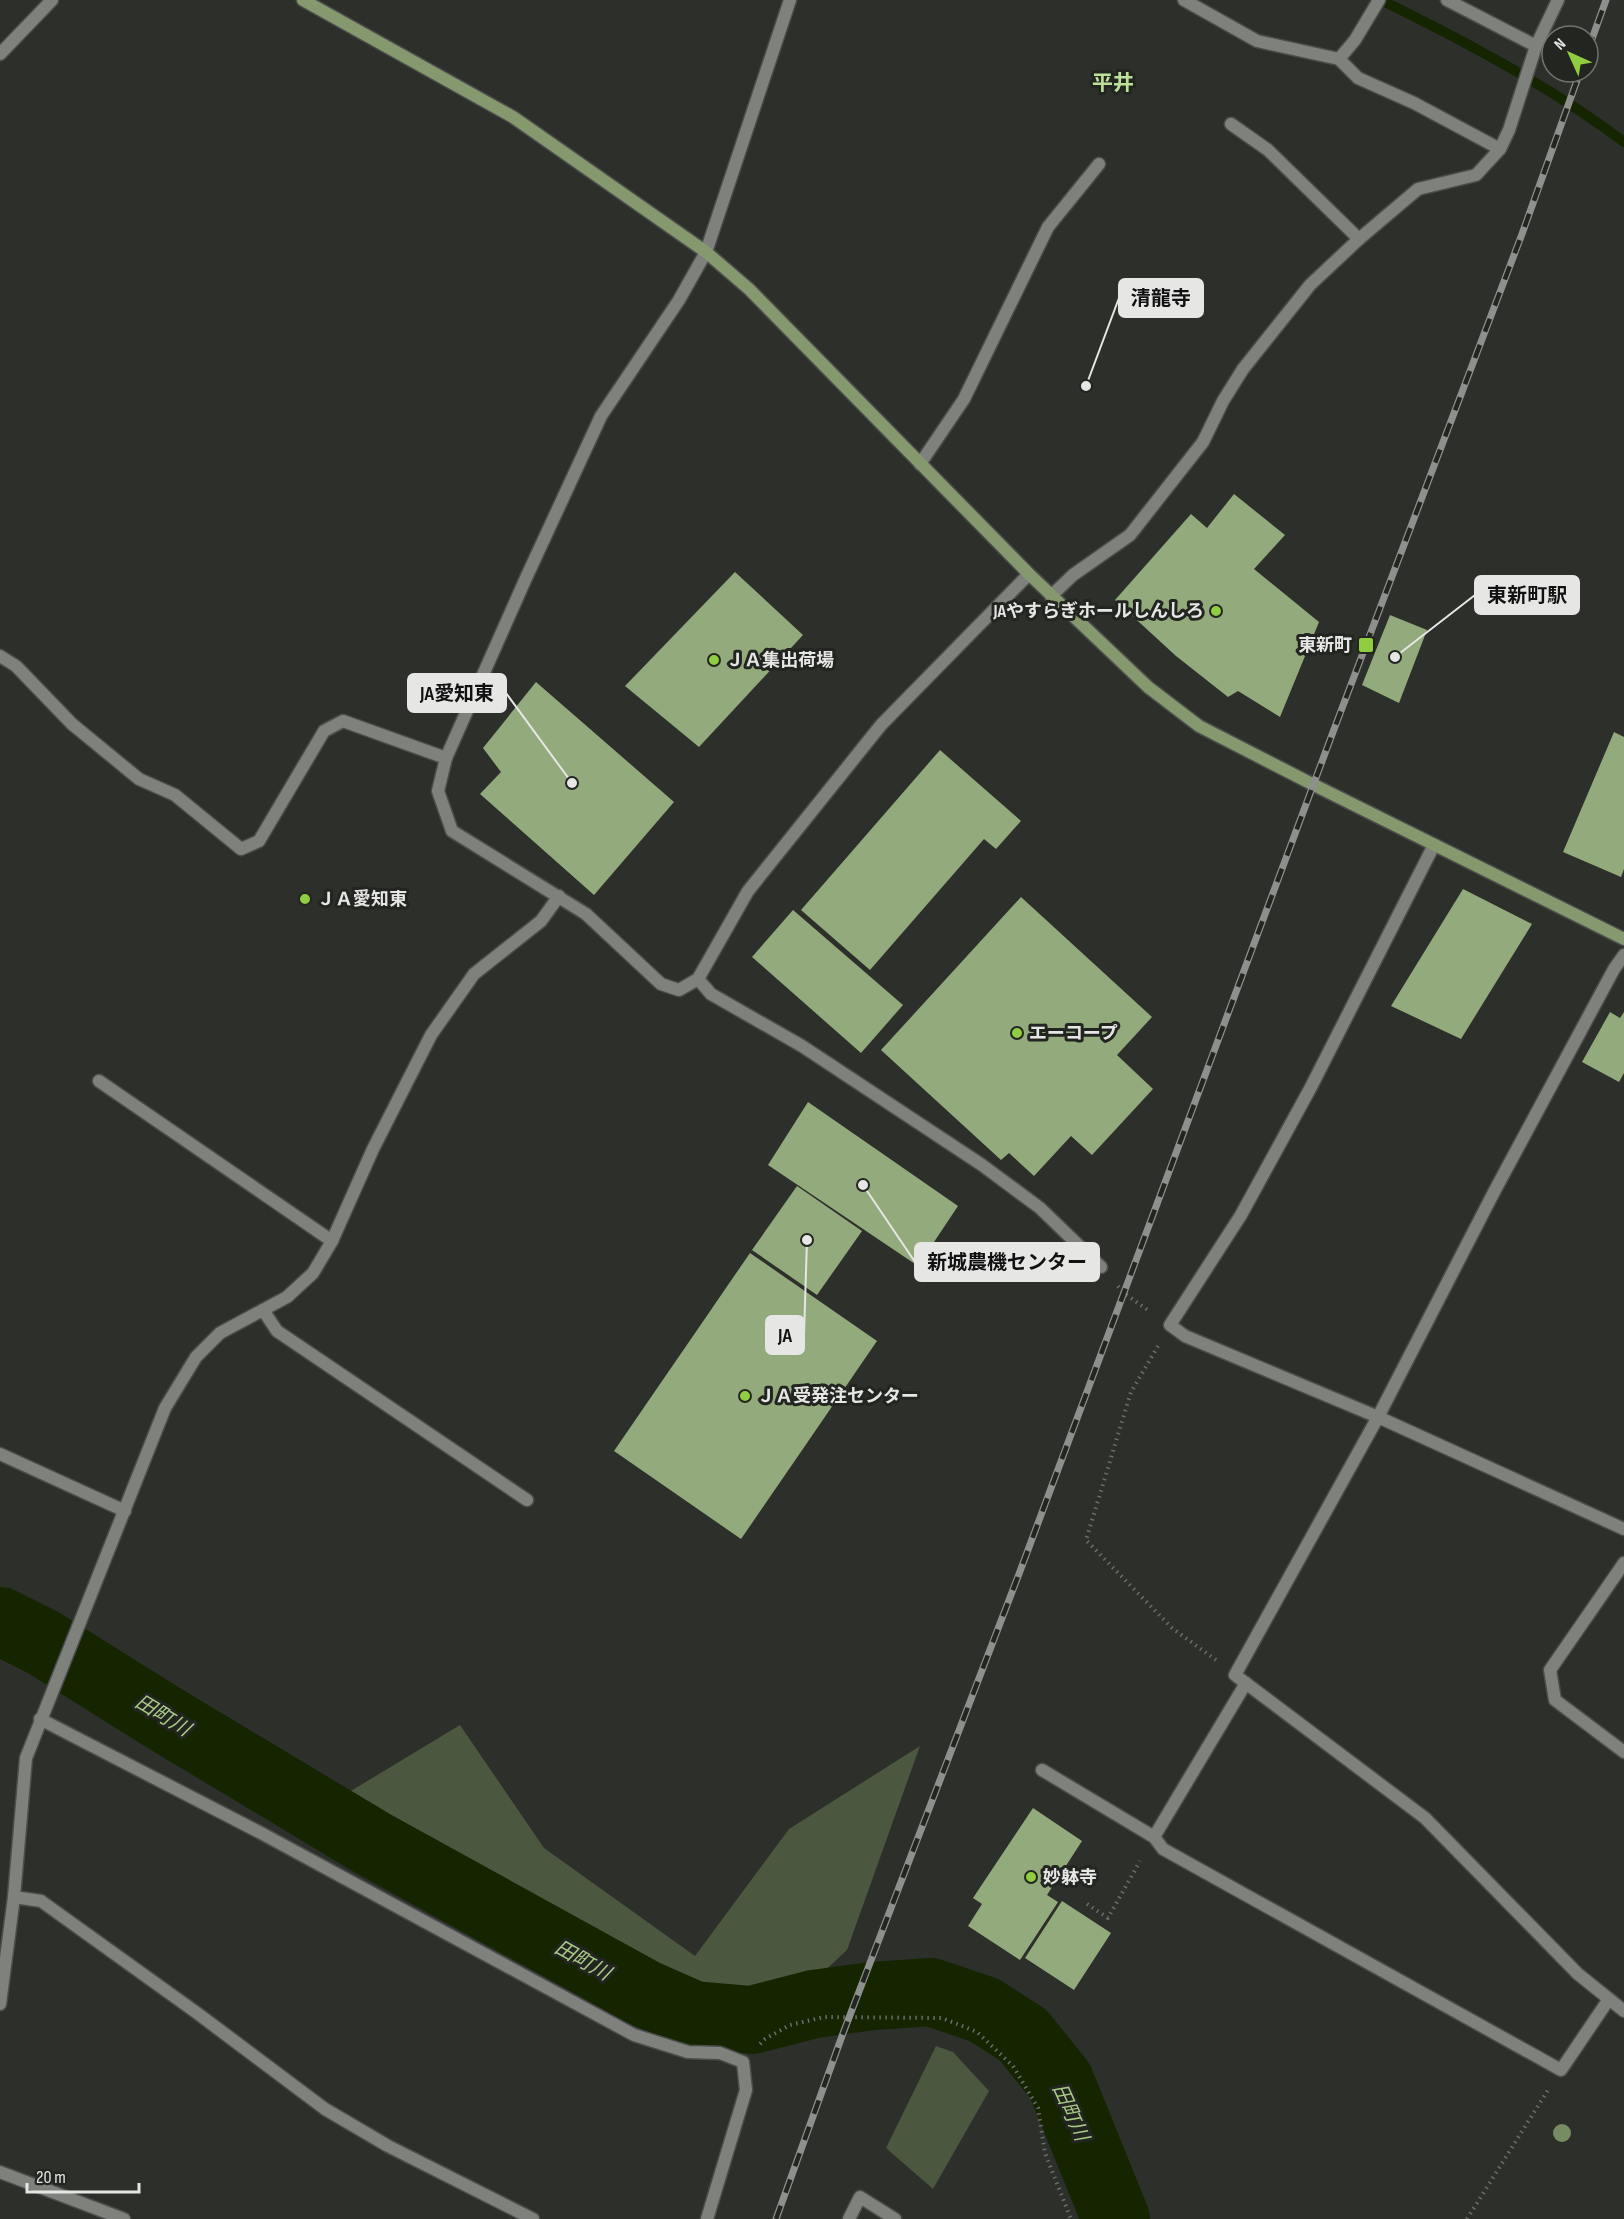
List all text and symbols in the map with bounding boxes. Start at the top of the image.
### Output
north arrow [1540,24,1600,84]
text: N [1551,35,1570,54]
district label: 平井 [1092,71,1134,96]
callout: 清龍寺 [1119,279,1203,317]
text: 清龍寺 [1131,287,1191,311]
callout: 東新町駅 [1475,576,1579,614]
text: 東新町駅 [1487,584,1567,608]
place label: JAやすらぎホールしんしろ [992,601,1204,622]
marker: JAやすらぎホールしんしろ [1209,604,1223,618]
place label: 東新町 [1298,635,1352,656]
marker: 東新町 [1357,636,1375,654]
place label: ＪＡ集出荷場 [726,650,834,671]
marker: ＪＡ集出荷場 [707,653,721,667]
callout: JA愛知東 [408,674,506,712]
text: JA愛知東 [419,682,494,706]
place label: ＪＡ愛知東 [317,889,407,910]
marker: ＪＡ愛知東 [298,892,312,906]
place label: エーコープ [1029,1023,1118,1044]
marker: エーコープ [1010,1026,1024,1040]
callout: 新城農機センター [915,1243,1099,1281]
text: 新城農機センター [927,1251,1087,1275]
callout: JA [766,1316,804,1354]
text: JA [777,1324,792,1348]
place label: ＪＡ受発注センター [757,1385,919,1407]
marker: ＪＡ受発注センター [738,1389,752,1403]
water label: 田町川 [131,1690,196,1743]
place label: 妙躰寺 [1043,1867,1097,1888]
marker: 妙躰寺 [1024,1870,1038,1884]
water label: 田町川 [550,1936,616,1987]
water label: 田町川 [1047,2080,1094,2147]
scale bar [27,2156,140,2194]
text: 20 m [36,2167,66,2188]

